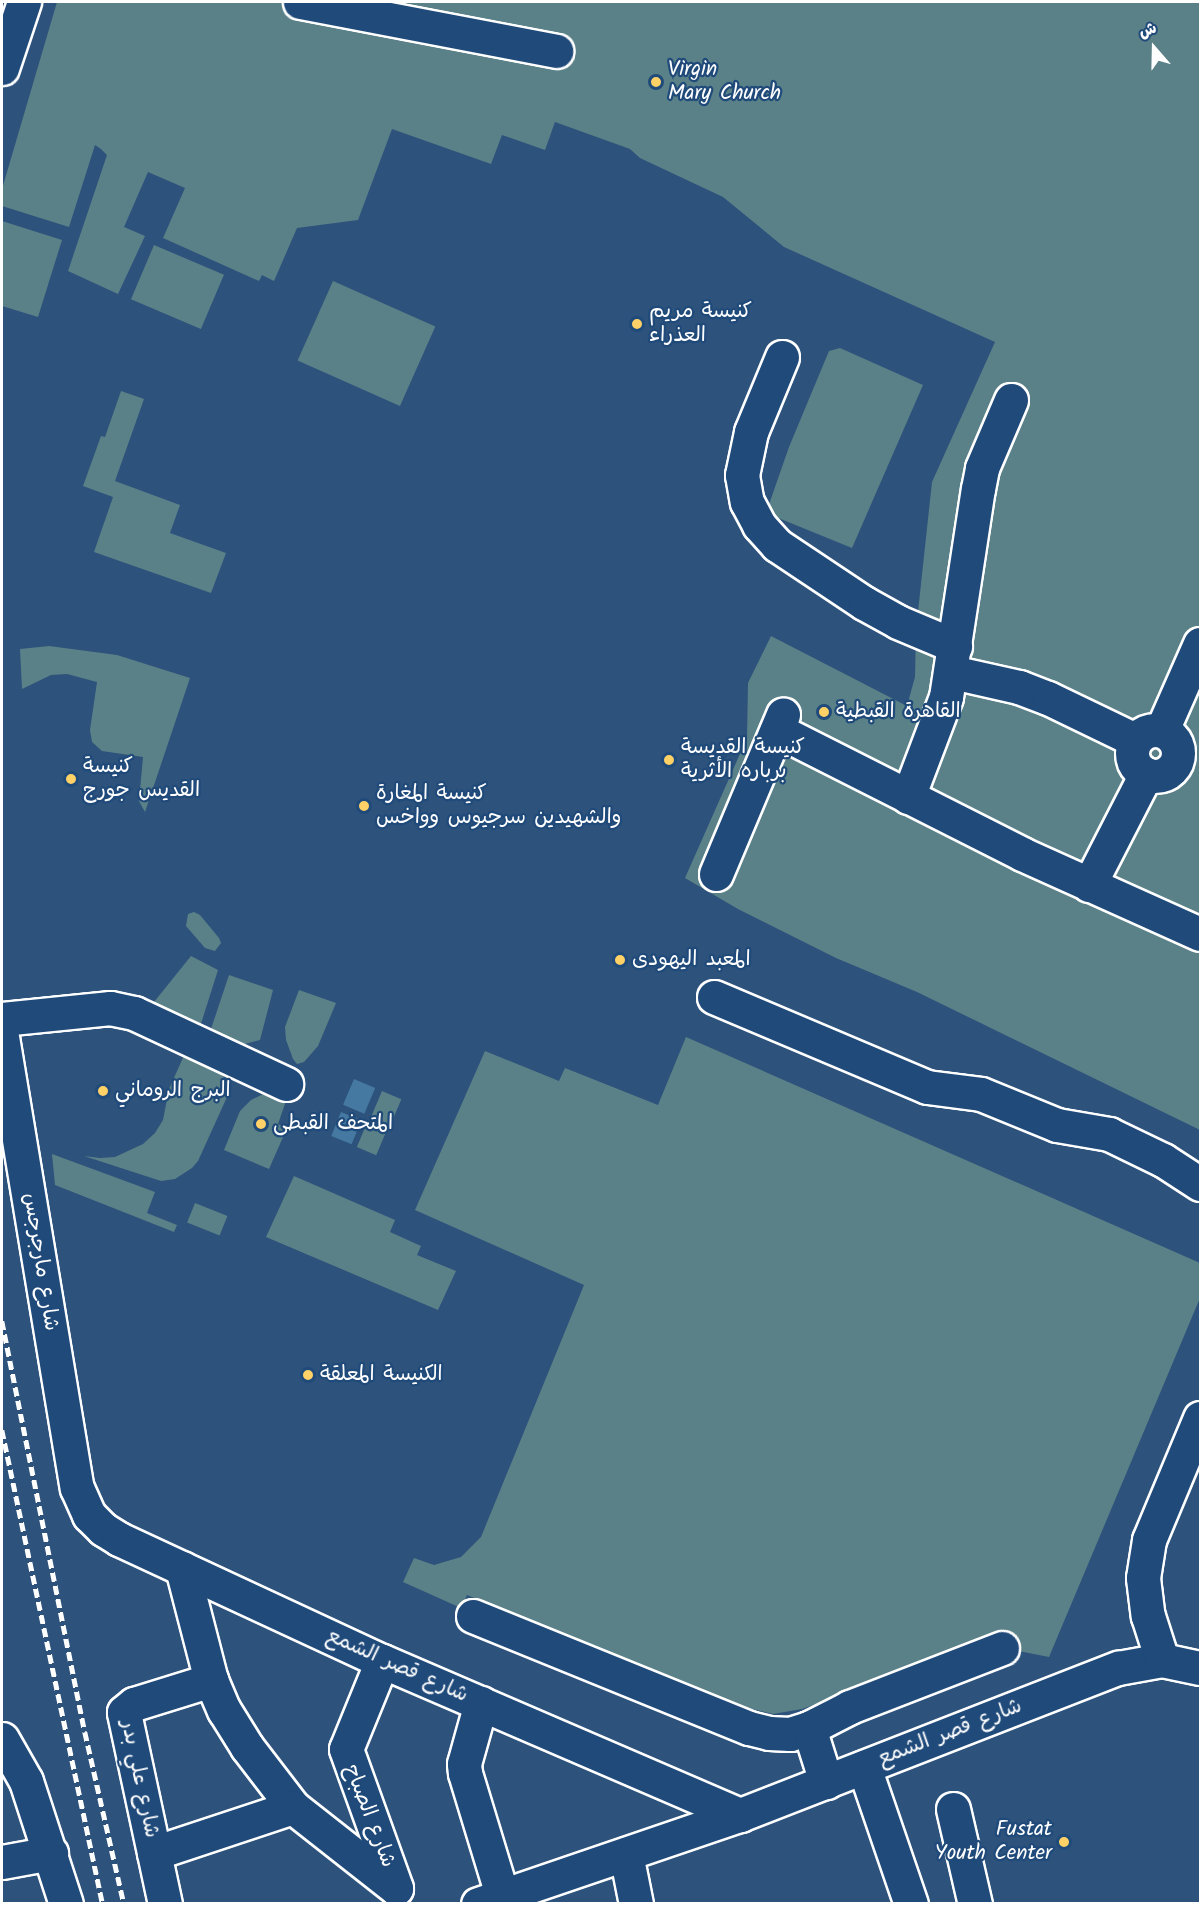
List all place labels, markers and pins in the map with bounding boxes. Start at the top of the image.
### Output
place label: Virgin Mary Church [668,57,781,107]
marker: Virgin Mary Church [649,75,663,89]
place label: كنيسة مريم العذراء [649,299,752,349]
marker: كنيسة مريم العذراء [630,317,644,331]
place label: القاهرة القبطية [836,699,961,725]
marker: القاهرة القبطية [817,705,831,719]
place label: كنيسة القديسة برباره الأثرية [681,735,805,785]
marker: كنيسة القديسة برباره الأثرية [662,753,676,767]
place label: كنيسة القديس جورج [83,754,200,804]
marker: كنيسة القديس جورج [64,772,78,786]
place label: كنيسة المغارة والشهيدين سرجيوس وواخس [376,781,622,831]
marker: كنيسة المغارة والشهيدين سرجيوس وواخس [357,799,371,813]
place label: المعبد اليهودى [632,947,751,973]
marker: المعبد اليهودى [613,953,627,967]
place label: البرج الروماني [115,1078,231,1104]
marker: البرج الروماني [96,1084,110,1098]
place label: المتحف القبطى [273,1111,393,1137]
marker: المتحف القبطى [254,1117,268,1131]
place label: الكنيسة المعلقة [320,1362,443,1388]
marker: الكنيسة المعلقة [301,1368,315,1382]
place label: Fustat Youth Center [935,1817,1052,1867]
marker: Fustat Youth Center [1057,1835,1071,1849]

